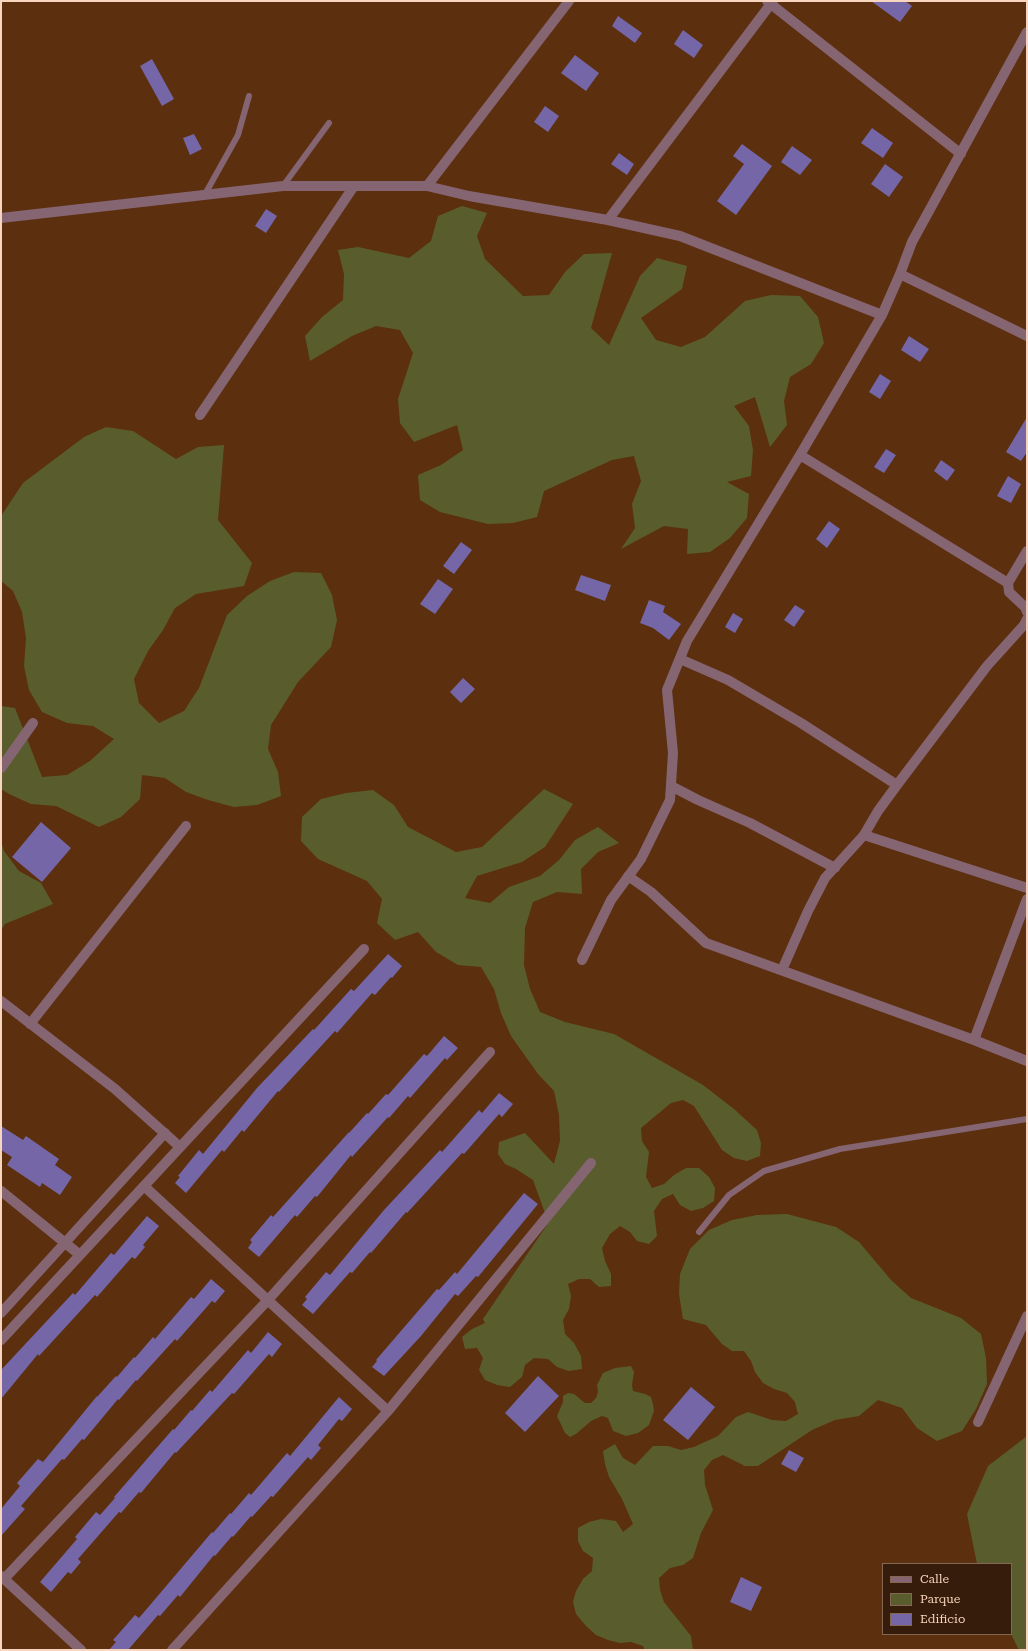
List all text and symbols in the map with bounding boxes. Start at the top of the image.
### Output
legend [882,1563,1012,1635]
text: Calle [920,1572,949,1586]
text: Parque [920,1592,960,1606]
text: Edificio [920,1612,965,1626]

